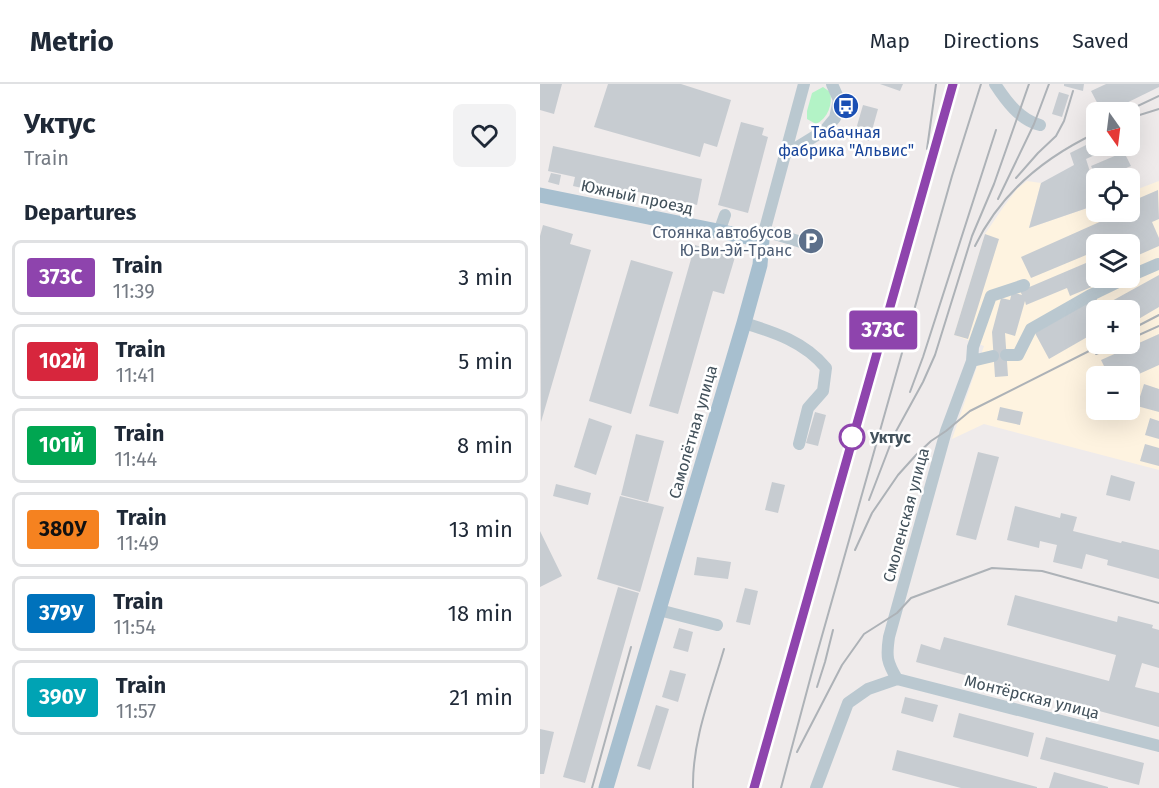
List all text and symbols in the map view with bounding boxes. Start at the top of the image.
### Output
text: Metrio [30,25,114,58]
text: Map [870,28,910,54]
text: Directions [943,28,1039,54]
text: Saved [1072,28,1129,54]
bus stop icon: Табачная фабрика "Альвис" [831,91,861,121]
north arrow [1086,102,1140,156]
map controls [1086,102,1140,420]
button: heart [453,104,516,167]
text: Уктус [24,107,96,140]
place label: Табачная фабрика "Альвис" [778,123,914,160]
text: Train [24,146,69,170]
button: locate [1086,168,1140,222]
street label: Южный проезд [579,176,695,218]
text: Departures [24,199,136,226]
place label: Стоянка автобусов Ю-Ви-Эй-Транс [652,223,792,260]
parking icon: Стоянка автобусов Ю-Ви-Эй-Транс [796,226,826,256]
button: layers [1086,234,1140,288]
text: Train [113,252,163,279]
text: 373C [39,264,83,290]
text: 3 min [458,264,513,291]
text: 11:39 [113,279,155,303]
button: + [1086,300,1140,354]
line badge: 373C [841,310,925,350]
text: 373C [861,317,905,343]
text: Train [116,336,166,363]
text: 102Й [39,348,86,374]
text: 5 min [458,348,513,375]
text: 11:41 [116,363,155,387]
street label: Самолётная улица [665,363,721,501]
button: − [1086,366,1140,420]
text: Train [114,420,164,447]
marker: Уктус [839,424,865,450]
place label: Уктус [869,428,911,447]
text: 101Й [39,432,84,458]
text: 8 min [457,432,513,459]
street label: Смоленская улица [879,446,933,584]
text: 11:44 [114,447,157,471]
text: Train [117,504,167,531]
text: 380У [39,516,87,542]
text: 13 min [449,516,513,543]
text: 11:49 [117,531,159,555]
text: Train [113,588,163,615]
text: 379У [39,600,83,626]
text: 18 min [448,600,513,627]
text: 11:54 [113,615,156,639]
street label: Монтёрская улица [963,671,1101,723]
text: Train [116,672,166,699]
text: 390У [39,684,86,710]
text: 21 min [449,684,513,711]
text: 11:57 [116,699,156,723]

